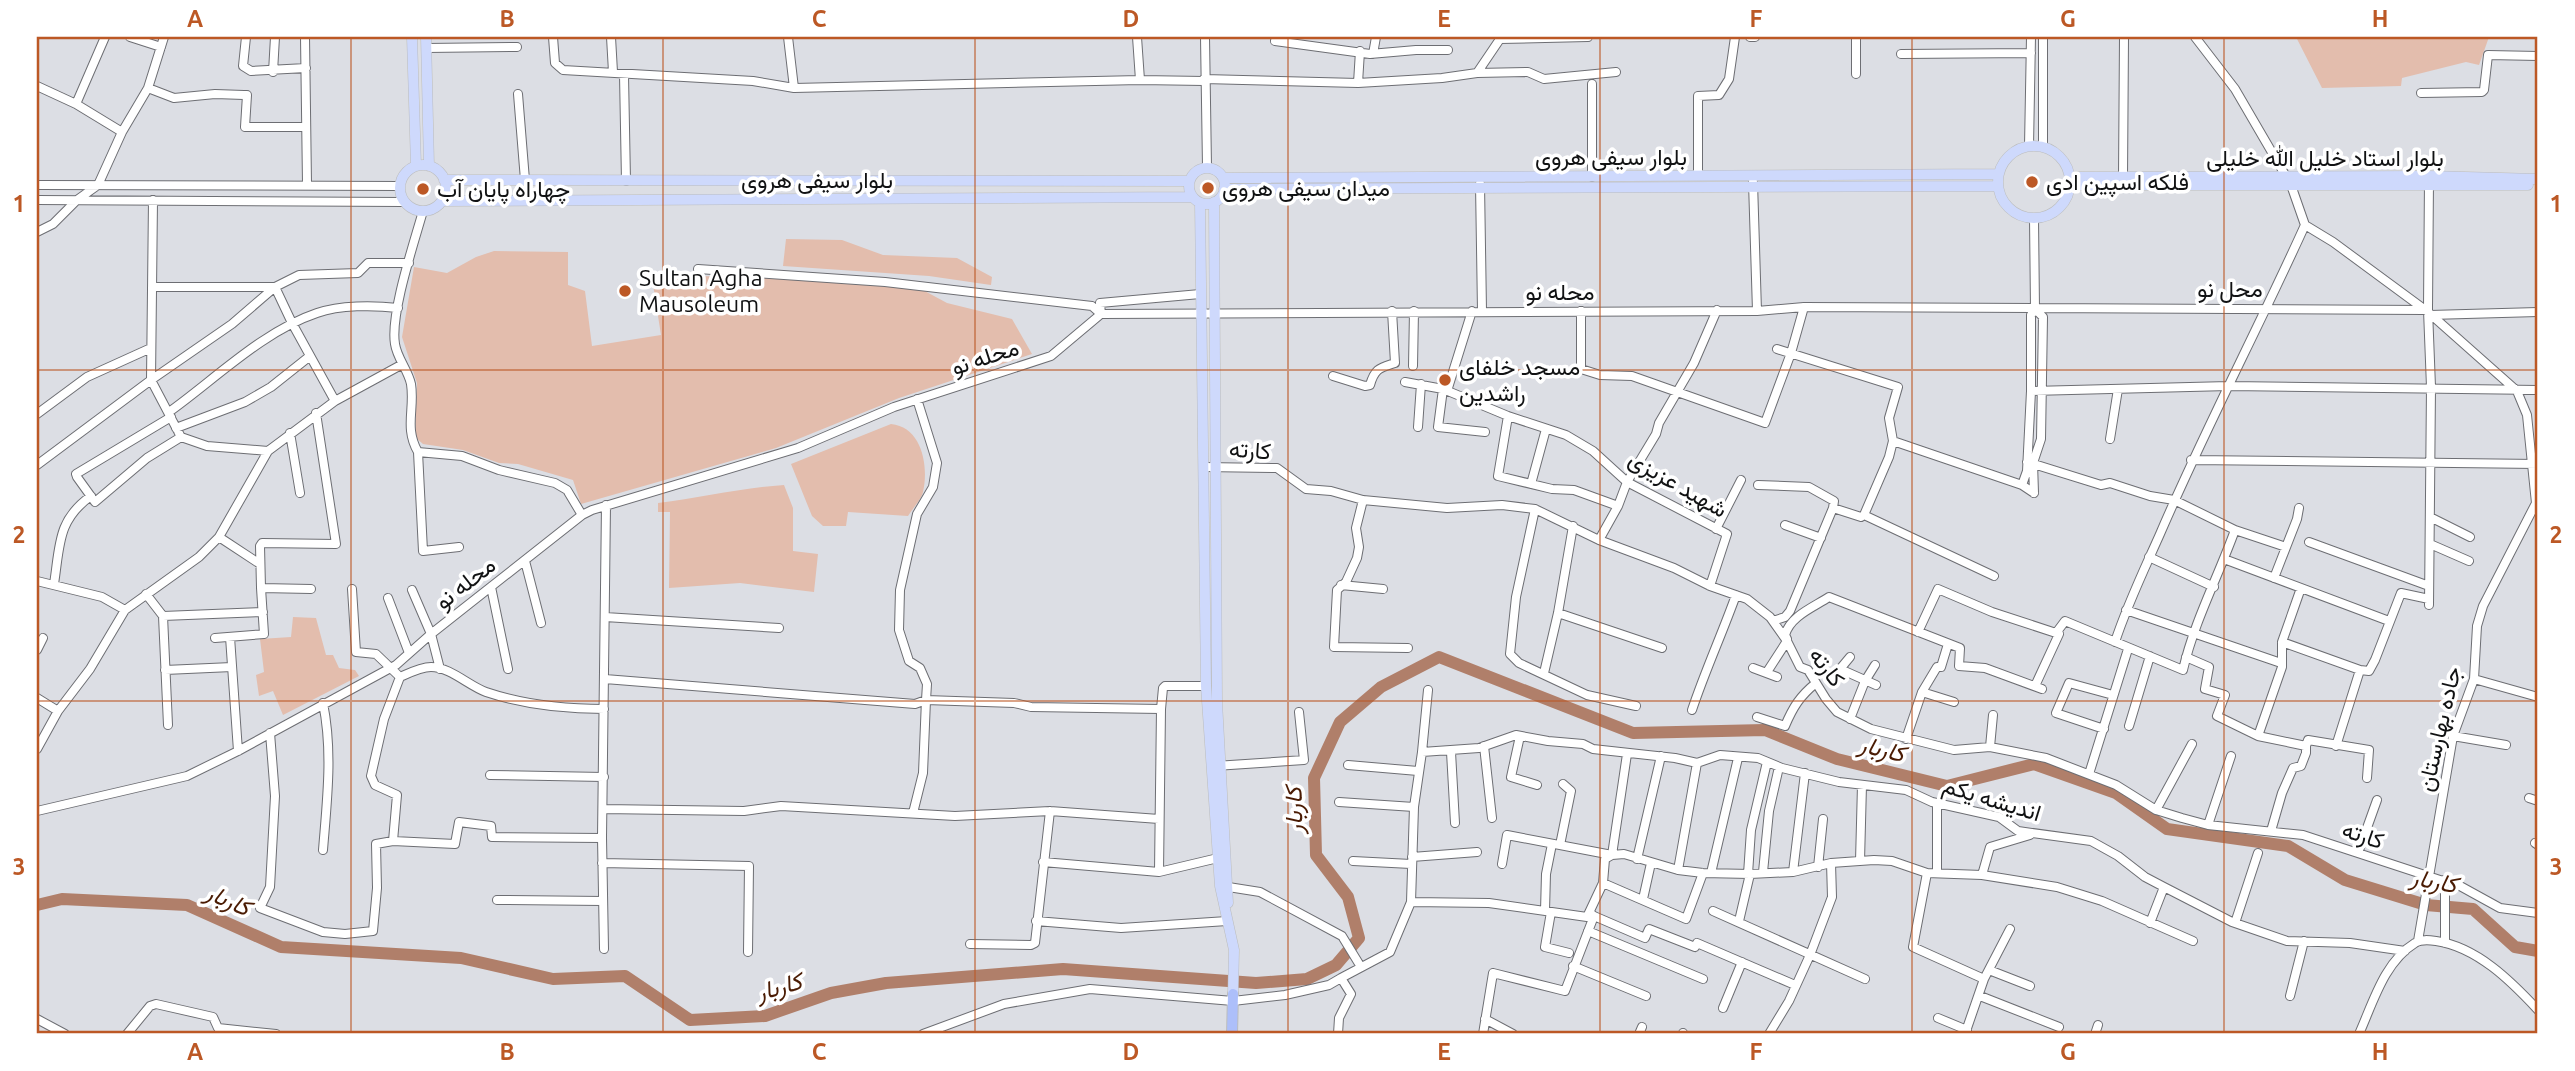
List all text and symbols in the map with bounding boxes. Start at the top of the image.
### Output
text: A [187,6,203,31]
text: B [499,6,515,31]
text: C [812,6,827,31]
text: D [1123,6,1139,31]
text: E [1437,6,1451,31]
text: F [1750,6,1763,31]
text: G [2060,6,2076,31]
text: H [2372,6,2388,31]
street label: بلوار سیفی هروی [1535,144,1687,172]
street label: بلوار استاد خلیل الله خلیلی [2206,145,2444,173]
street label: بلوار سیفی هروی [741,167,893,195]
place label: فلکه اسپین ادی [2046,169,2189,198]
marker: فلکه اسپین ادی [2024,174,2040,190]
place label: میدان سیفی هروی [1222,175,1390,203]
place label: چهاراه پایان آب [437,176,570,205]
marker: میدان سیفی هروی [1200,180,1216,196]
marker: چهاراه پایان آب [415,181,431,197]
text: 1 [13,191,25,216]
text: 1 [2550,191,2562,216]
place label: Sultan Agha Mausoleum [639,265,763,316]
street label: محل نو [2197,276,2263,304]
street label: محله نو [1525,279,1595,307]
marker: Sultan Agha Mausoleum [617,283,633,299]
street label: محله نو [948,334,1023,382]
place label: مسجد خلفای راشدین [1459,354,1580,408]
marker: مسجد خلفای راشدین [1437,372,1453,388]
street label: کارته [1228,436,1272,466]
street label: شهید عزیزی [1623,445,1732,524]
text: 2 [13,522,25,547]
text: 2 [2550,522,2562,547]
street label: محله نو [430,551,502,616]
street label: کارته [1802,642,1850,693]
street label: جاده بهارستان [2412,664,2468,794]
water label: کاربار [1854,729,1912,770]
street label: اندیشه یکم [1939,772,2044,828]
water label: کاربار [1280,782,1309,835]
street label: کارته [2338,816,2387,856]
text: 3 [13,854,25,879]
text: 3 [2550,854,2562,879]
water label: کاربار [2407,862,2464,901]
water label: کاربار [199,877,259,925]
water label: کاربار [751,966,809,1008]
text: A [187,1039,203,1064]
text: B [499,1039,515,1064]
text: C [812,1039,827,1064]
text: D [1123,1039,1139,1064]
text: E [1437,1039,1451,1064]
text: F [1750,1039,1763,1064]
text: G [2060,1039,2076,1064]
text: H [2372,1039,2388,1064]

